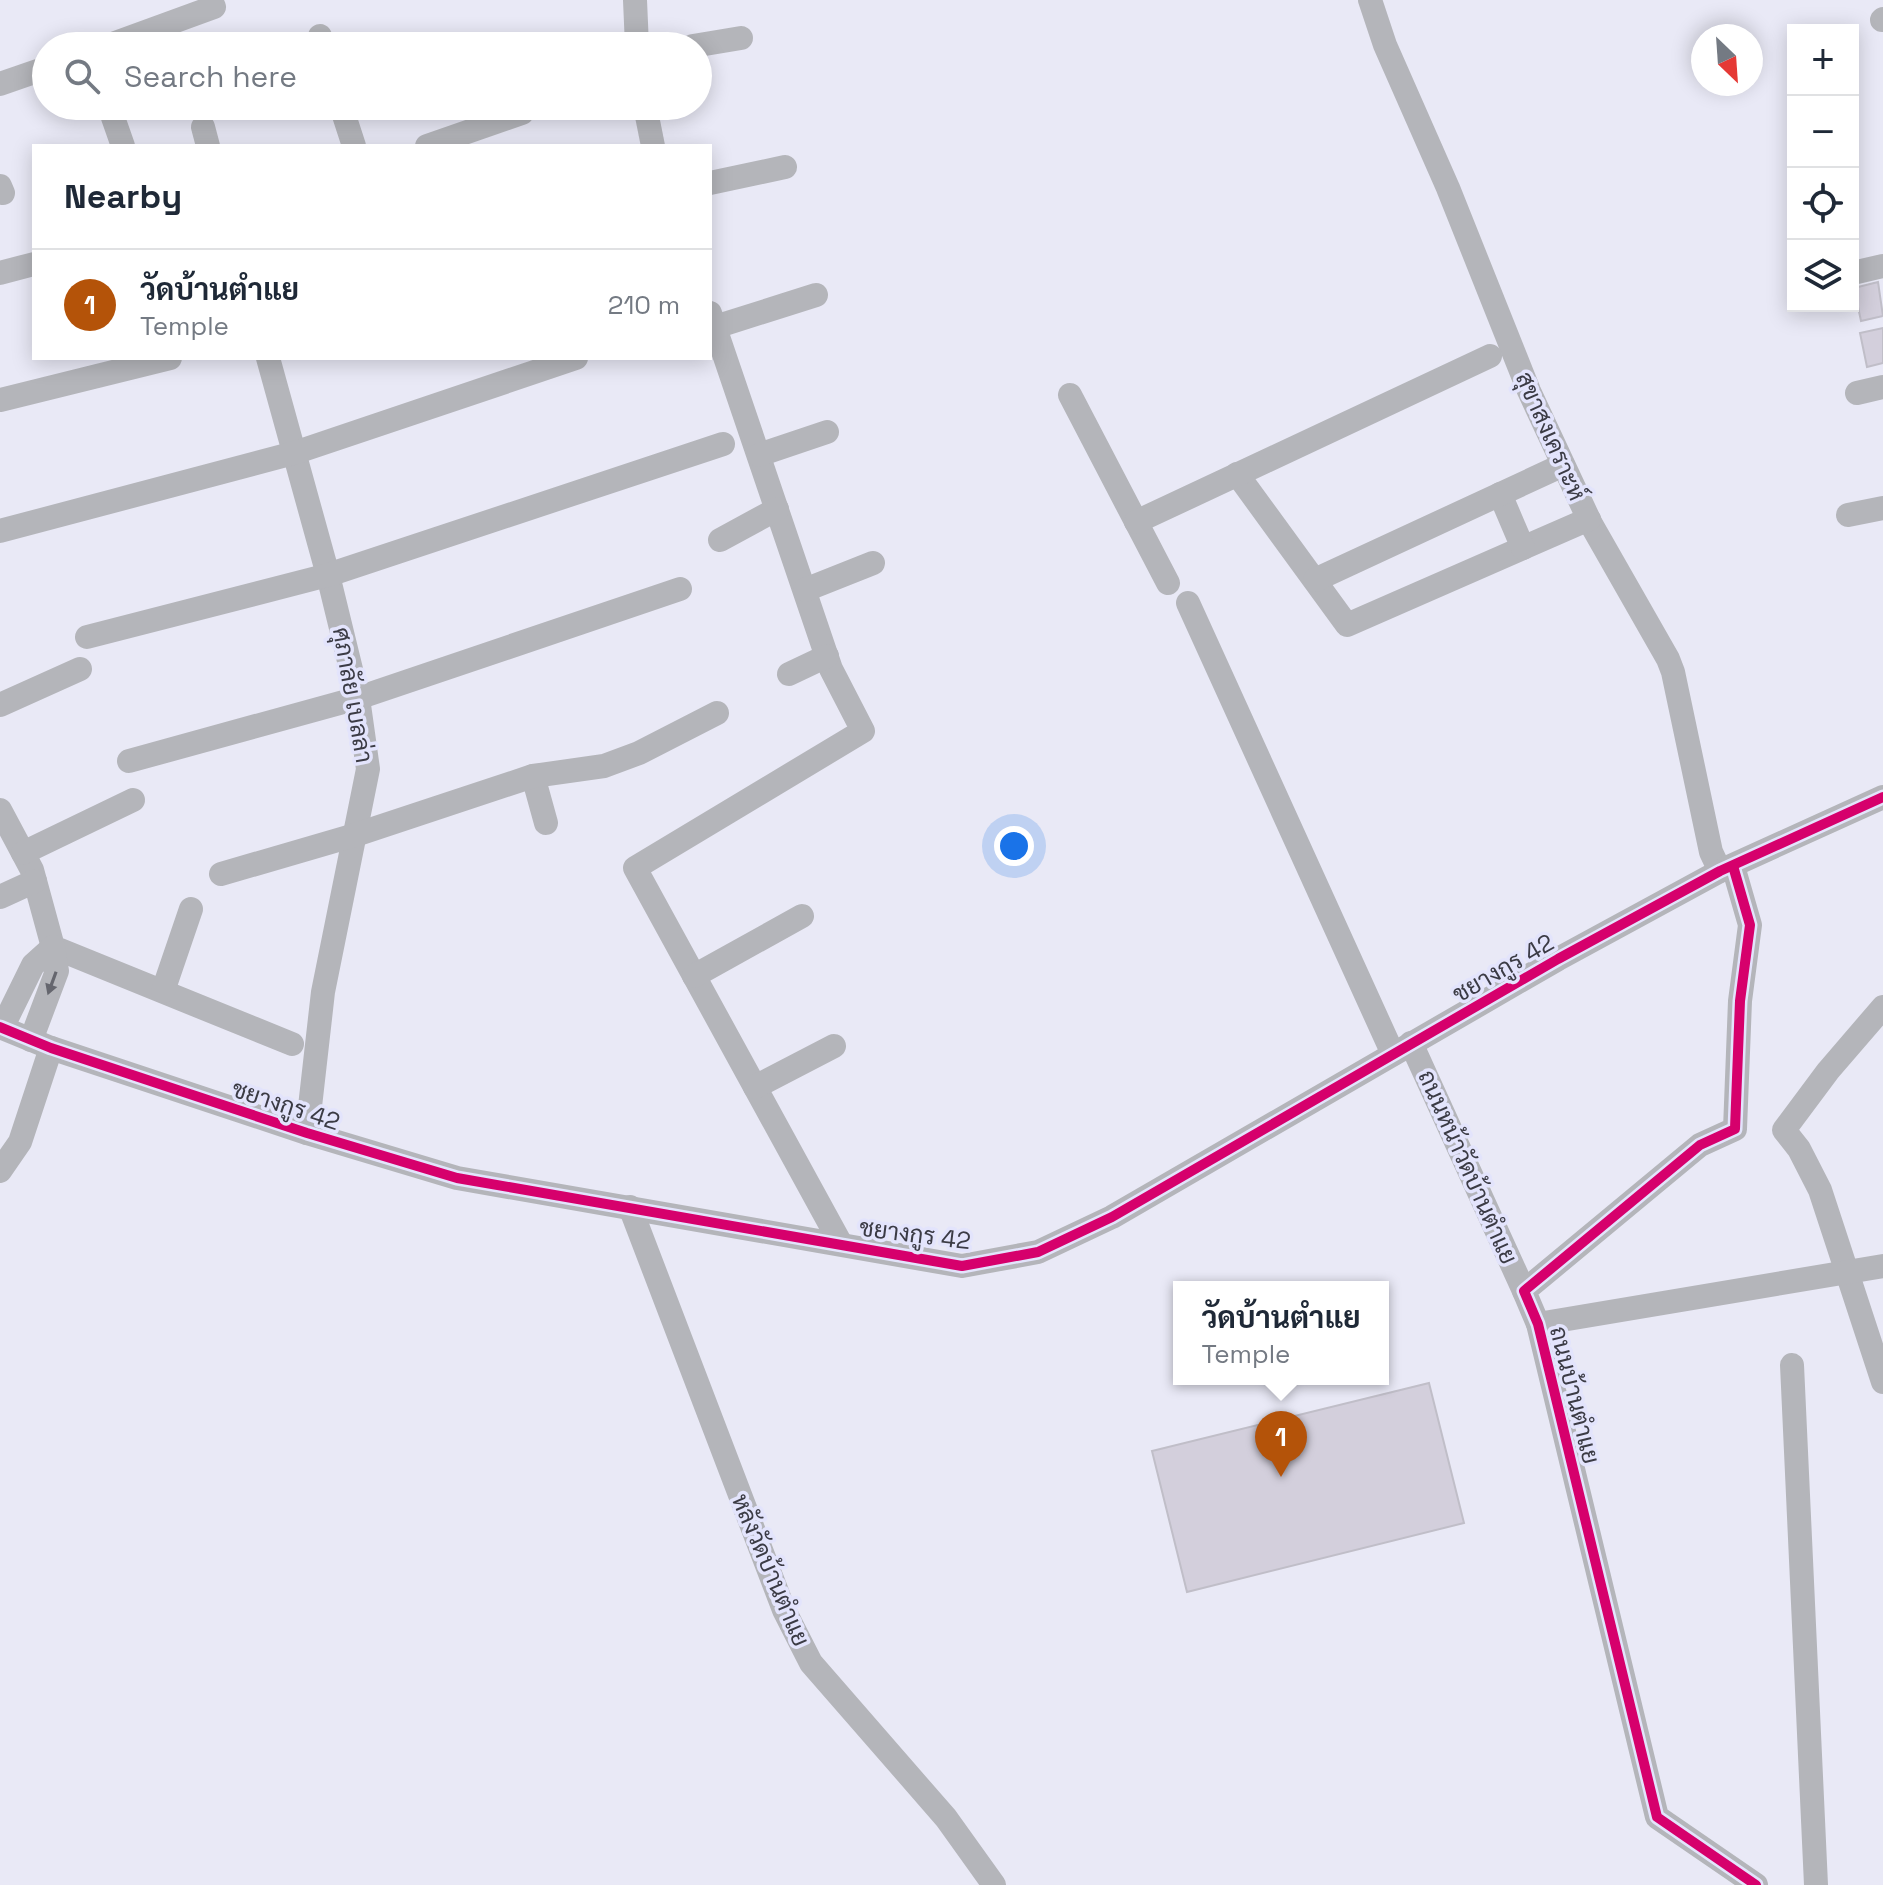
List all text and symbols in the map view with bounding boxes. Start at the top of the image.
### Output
north arrow [1691,24,1763,96]
map controls [1787,24,1859,312]
button: + [1787,24,1859,96]
search box [32,32,712,120]
icon: search [60,54,104,98]
text: Search here [124,57,297,96]
button: − [1787,96,1859,168]
button: locate [1787,168,1859,240]
text: Nearby [64,175,182,218]
button: layers [1787,240,1859,312]
text: วัดบ้านตำแย [140,270,299,309]
text: 1 [84,288,96,322]
text: 210 m [608,288,680,322]
text: Temple [140,309,229,343]
street label: สุขาสงเคราะห์ [1508,367,1593,506]
street label: ศุภาลัย เบลล่า [325,625,380,765]
your location [994,826,1034,866]
street label: ชยางกูร 42 [1447,927,1560,1011]
one-way arrow [45,971,58,995]
street label: ถนนหน้าวัดบ้านตำแย [1411,1065,1525,1269]
street label: ชยางกูร 42 [227,1073,344,1139]
street label: ชยางกูร 42 [857,1212,972,1258]
popup [1173,1281,1389,1385]
text: วัดบ้านตำแย [1201,1298,1361,1337]
street label: ถนนบ้านตำแย [1543,1323,1607,1467]
text: Temple [1201,1337,1290,1371]
pin: 1 [1255,1411,1307,1477]
street label: หลังวัดบ้านตำแย [725,1489,817,1651]

